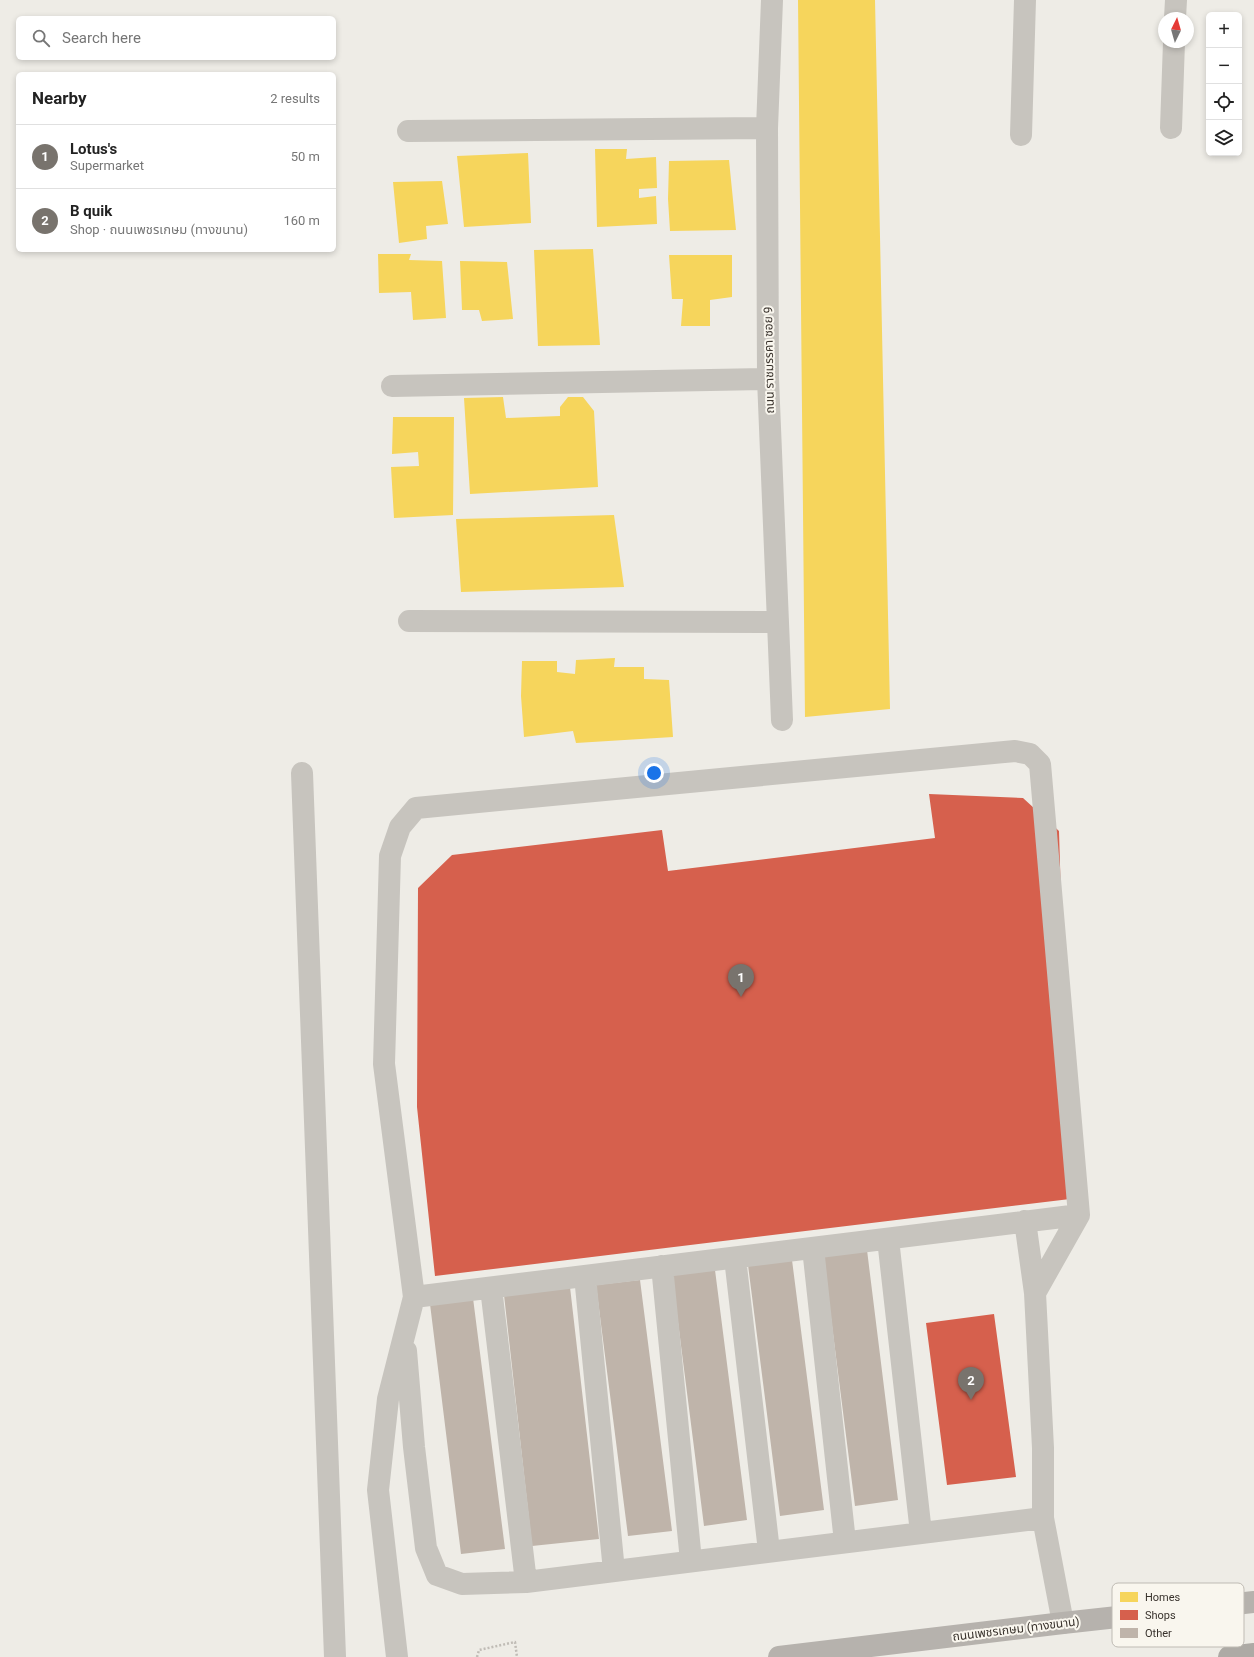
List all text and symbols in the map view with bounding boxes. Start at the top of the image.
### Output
north arrow [1158,12,1194,48]
map controls [1206,12,1242,156]
button: + [1206,12,1242,48]
search box [16,16,336,60]
icon: search [30,27,52,49]
text: Search here [62,29,141,47]
button: − [1206,48,1242,84]
button: locate [1206,84,1242,120]
text: Nearby [32,88,87,108]
text: 2 results [270,91,320,106]
button: layers [1206,120,1242,156]
text: Lotus's [70,140,117,158]
text: 1 [41,149,49,164]
text: 50 m [291,149,320,164]
text: Supermarket [70,158,144,173]
text: B quik [70,202,112,220]
text: 2 [41,213,49,228]
text: 160 m [283,213,320,228]
text: Shop · ถนนเพชรเกษม (ทางขนาน) [70,222,248,237]
street label: ถนน ราชมรรคา ซอย 9 [761,306,777,414]
your location [644,763,664,783]
pin: 1 [728,964,754,997]
pin: 2 [958,1367,984,1400]
legend [1112,1583,1244,1647]
text: Homes [1145,1591,1181,1604]
text: Shops [1145,1609,1176,1622]
street label: ถนนเพชรเกษม (ทางขนาน) [952,1614,1080,1644]
text: Other [1145,1627,1172,1640]

